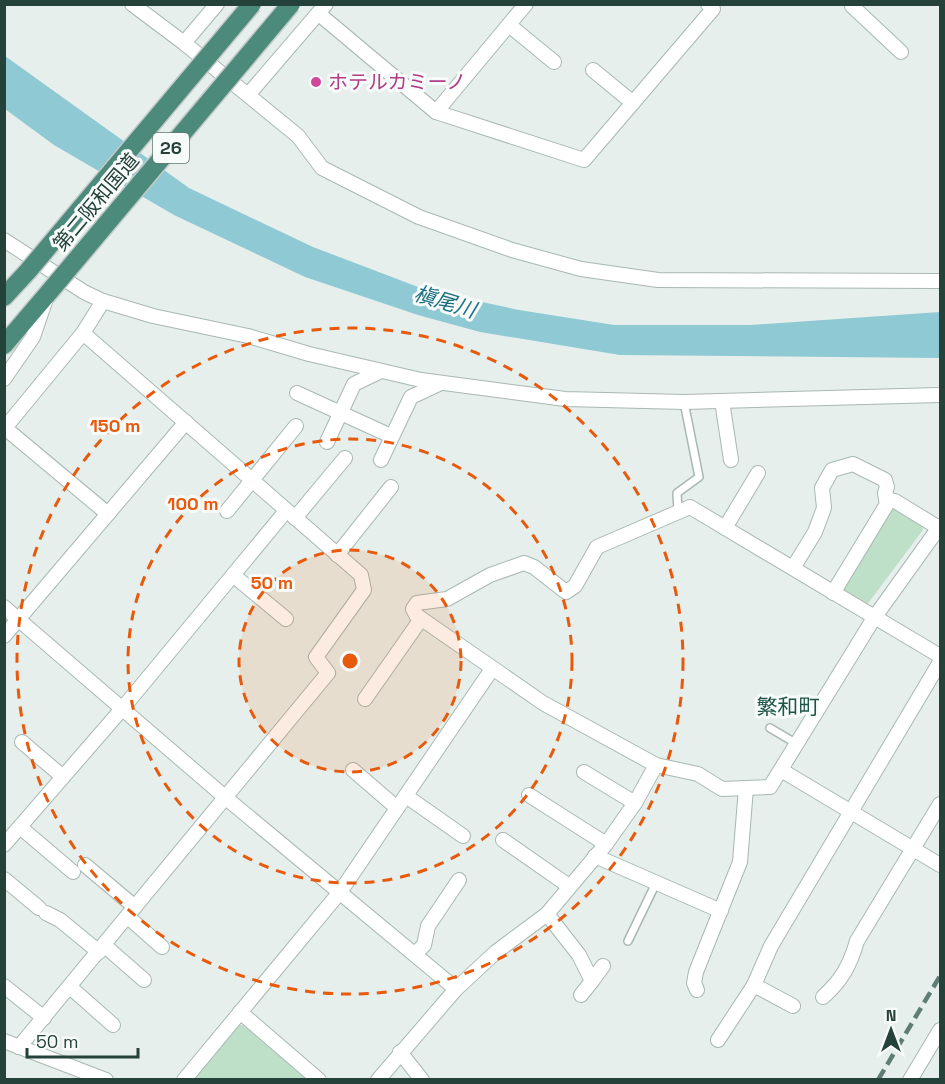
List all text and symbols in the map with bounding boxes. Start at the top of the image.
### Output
place label: ホテルカミーノ [328,69,466,95]
marker: ホテルカミーノ [309,75,323,89]
road number: 26 [153,133,189,163]
street label: 第二阪和国道 [47,148,145,256]
water label: 槇尾川 [411,279,481,324]
text: 150 m [90,414,140,437]
text: 100 m [167,492,219,515]
text: 50 m [251,571,293,594]
centre of rings [340,651,360,671]
district label: 繁和町 [757,693,820,720]
north arrow [861,1000,921,1060]
text: N [886,1005,896,1026]
scale bar [27,1021,138,1059]
text: 50 m [36,1030,78,1053]

